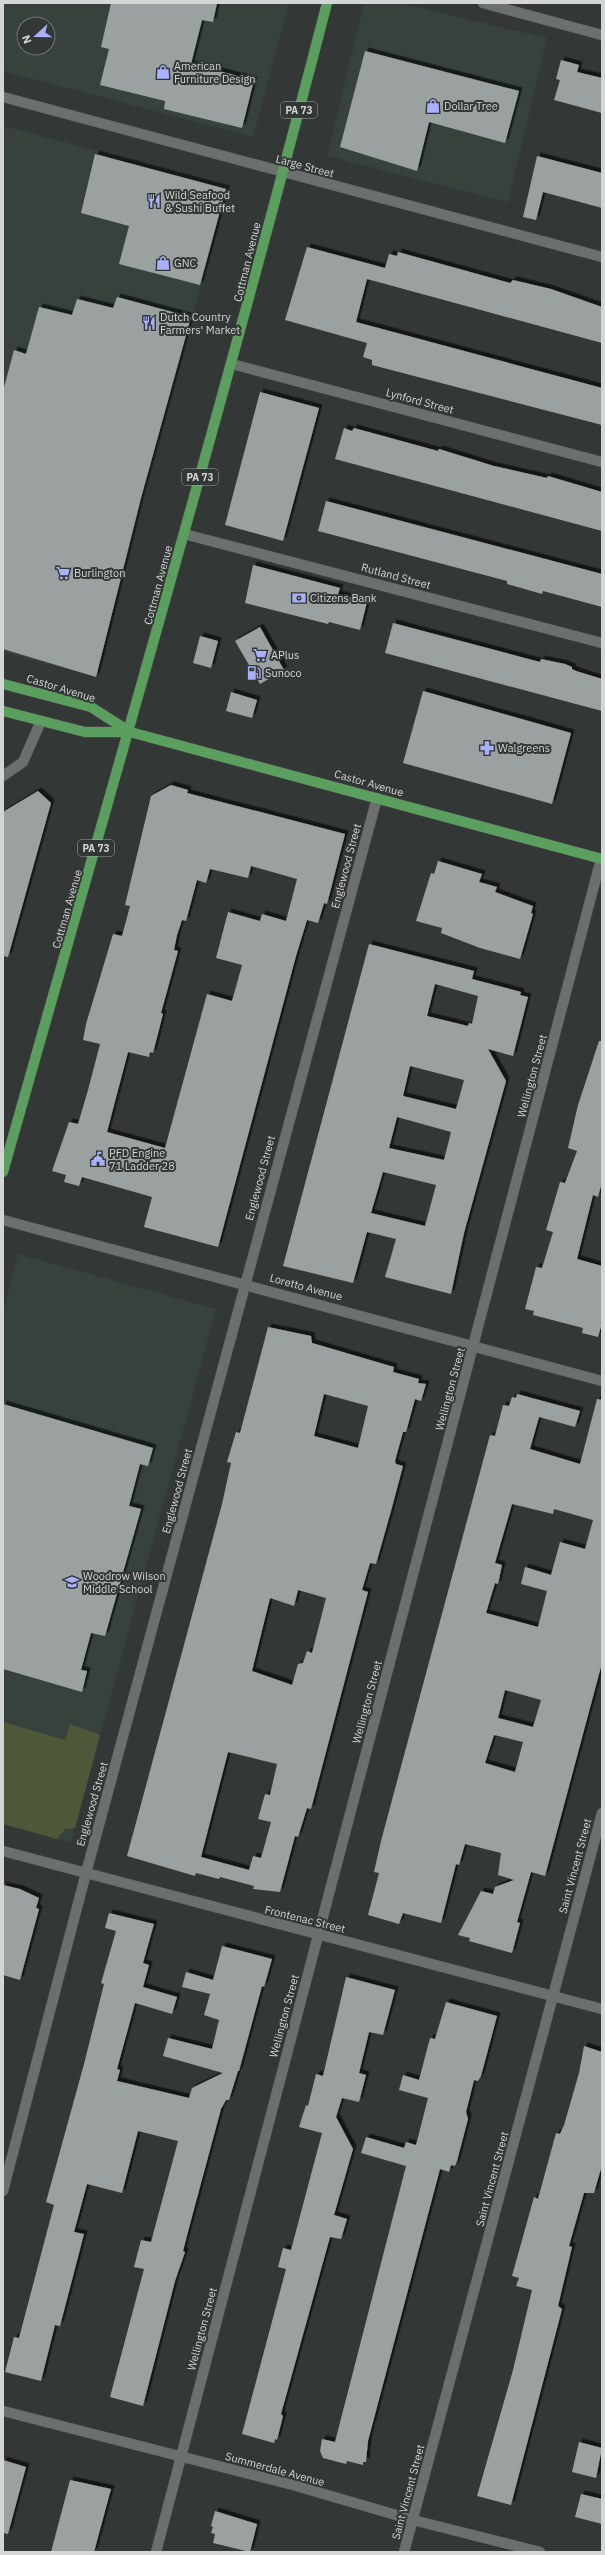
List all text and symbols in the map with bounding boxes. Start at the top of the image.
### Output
north arrow [16,16,56,56]
text: N [19,33,35,46]
place label: American Furniture Design [174,59,255,86]
shop icon: American Furniture Design [155,64,171,80]
shop icon: Dollar Tree [425,98,441,114]
place label: Dollar Tree [444,99,498,113]
road number: PA 73 [281,102,317,118]
street label: Large Street [274,152,336,181]
place label: Wild Seafood & Sushi Buffet [165,188,235,215]
restaurant icon: Wild Seafood & Sushi Buffet [146,193,162,209]
street label: Cottman Avenue [230,221,264,303]
shop icon: GNC [155,255,171,271]
place label: GNC [174,256,196,270]
place label: Dutch Country Farmers' Market [160,310,240,337]
restaurant icon: Dutch Country Farmers' Market [141,315,157,331]
street label: Lynford Street [385,385,456,417]
road number: PA 73 [182,469,218,485]
street label: Cottman Avenue [141,544,175,626]
street label: Rutland Street [360,560,432,592]
supermarket icon: Burlington [55,565,71,581]
place label: Burlington [74,566,126,580]
bank icon: Citizens Bank [291,590,307,606]
place label: Citizens Bank [310,591,377,605]
supermarket icon: APlus [252,647,268,663]
place label: APlus [271,648,299,662]
fuel station icon: Sunoco [246,665,262,681]
place label: Sunoco [265,666,302,680]
street label: Castor Avenue [25,671,97,705]
pharmacy icon: Walgreens [479,740,495,756]
place label: Walgreens [498,741,550,755]
street label: Castor Avenue [333,766,405,800]
street label: Englewood Street [328,822,364,910]
road number: PA 73 [78,840,114,856]
street label: Cottman Avenue [49,868,85,950]
street label: Wellington Street [514,1033,550,1119]
street label: Englewood Street [242,1134,278,1222]
place label: PFD Engine 71 Ladder 28 [109,1146,175,1173]
public building icon: PFD Engine 71 Ladder 28 [90,1151,106,1167]
street label: Loretto Avenue [268,1271,344,1303]
street label: Wellington Street [432,1346,468,1432]
street label: Englewood Street [159,1447,195,1535]
place label: Woodrow Wilson Middle School [83,1569,166,1596]
school or university icon: Woodrow Wilson Middle School [64,1574,80,1590]
street label: Wellington Street [349,1659,385,1745]
street label: Englewood Street [73,1760,111,1848]
street label: Saint Vincent Street [556,1817,594,1915]
street label: Frontenac Street [263,1902,347,1936]
street label: Wellington Street [266,1973,302,2059]
street label: Saint Vincent Street [473,2130,511,2228]
street label: Wellington Street [184,2286,220,2372]
street label: Saint Vincent Street [389,2443,427,2541]
street label: Summerdale Avenue [224,2449,326,2489]

